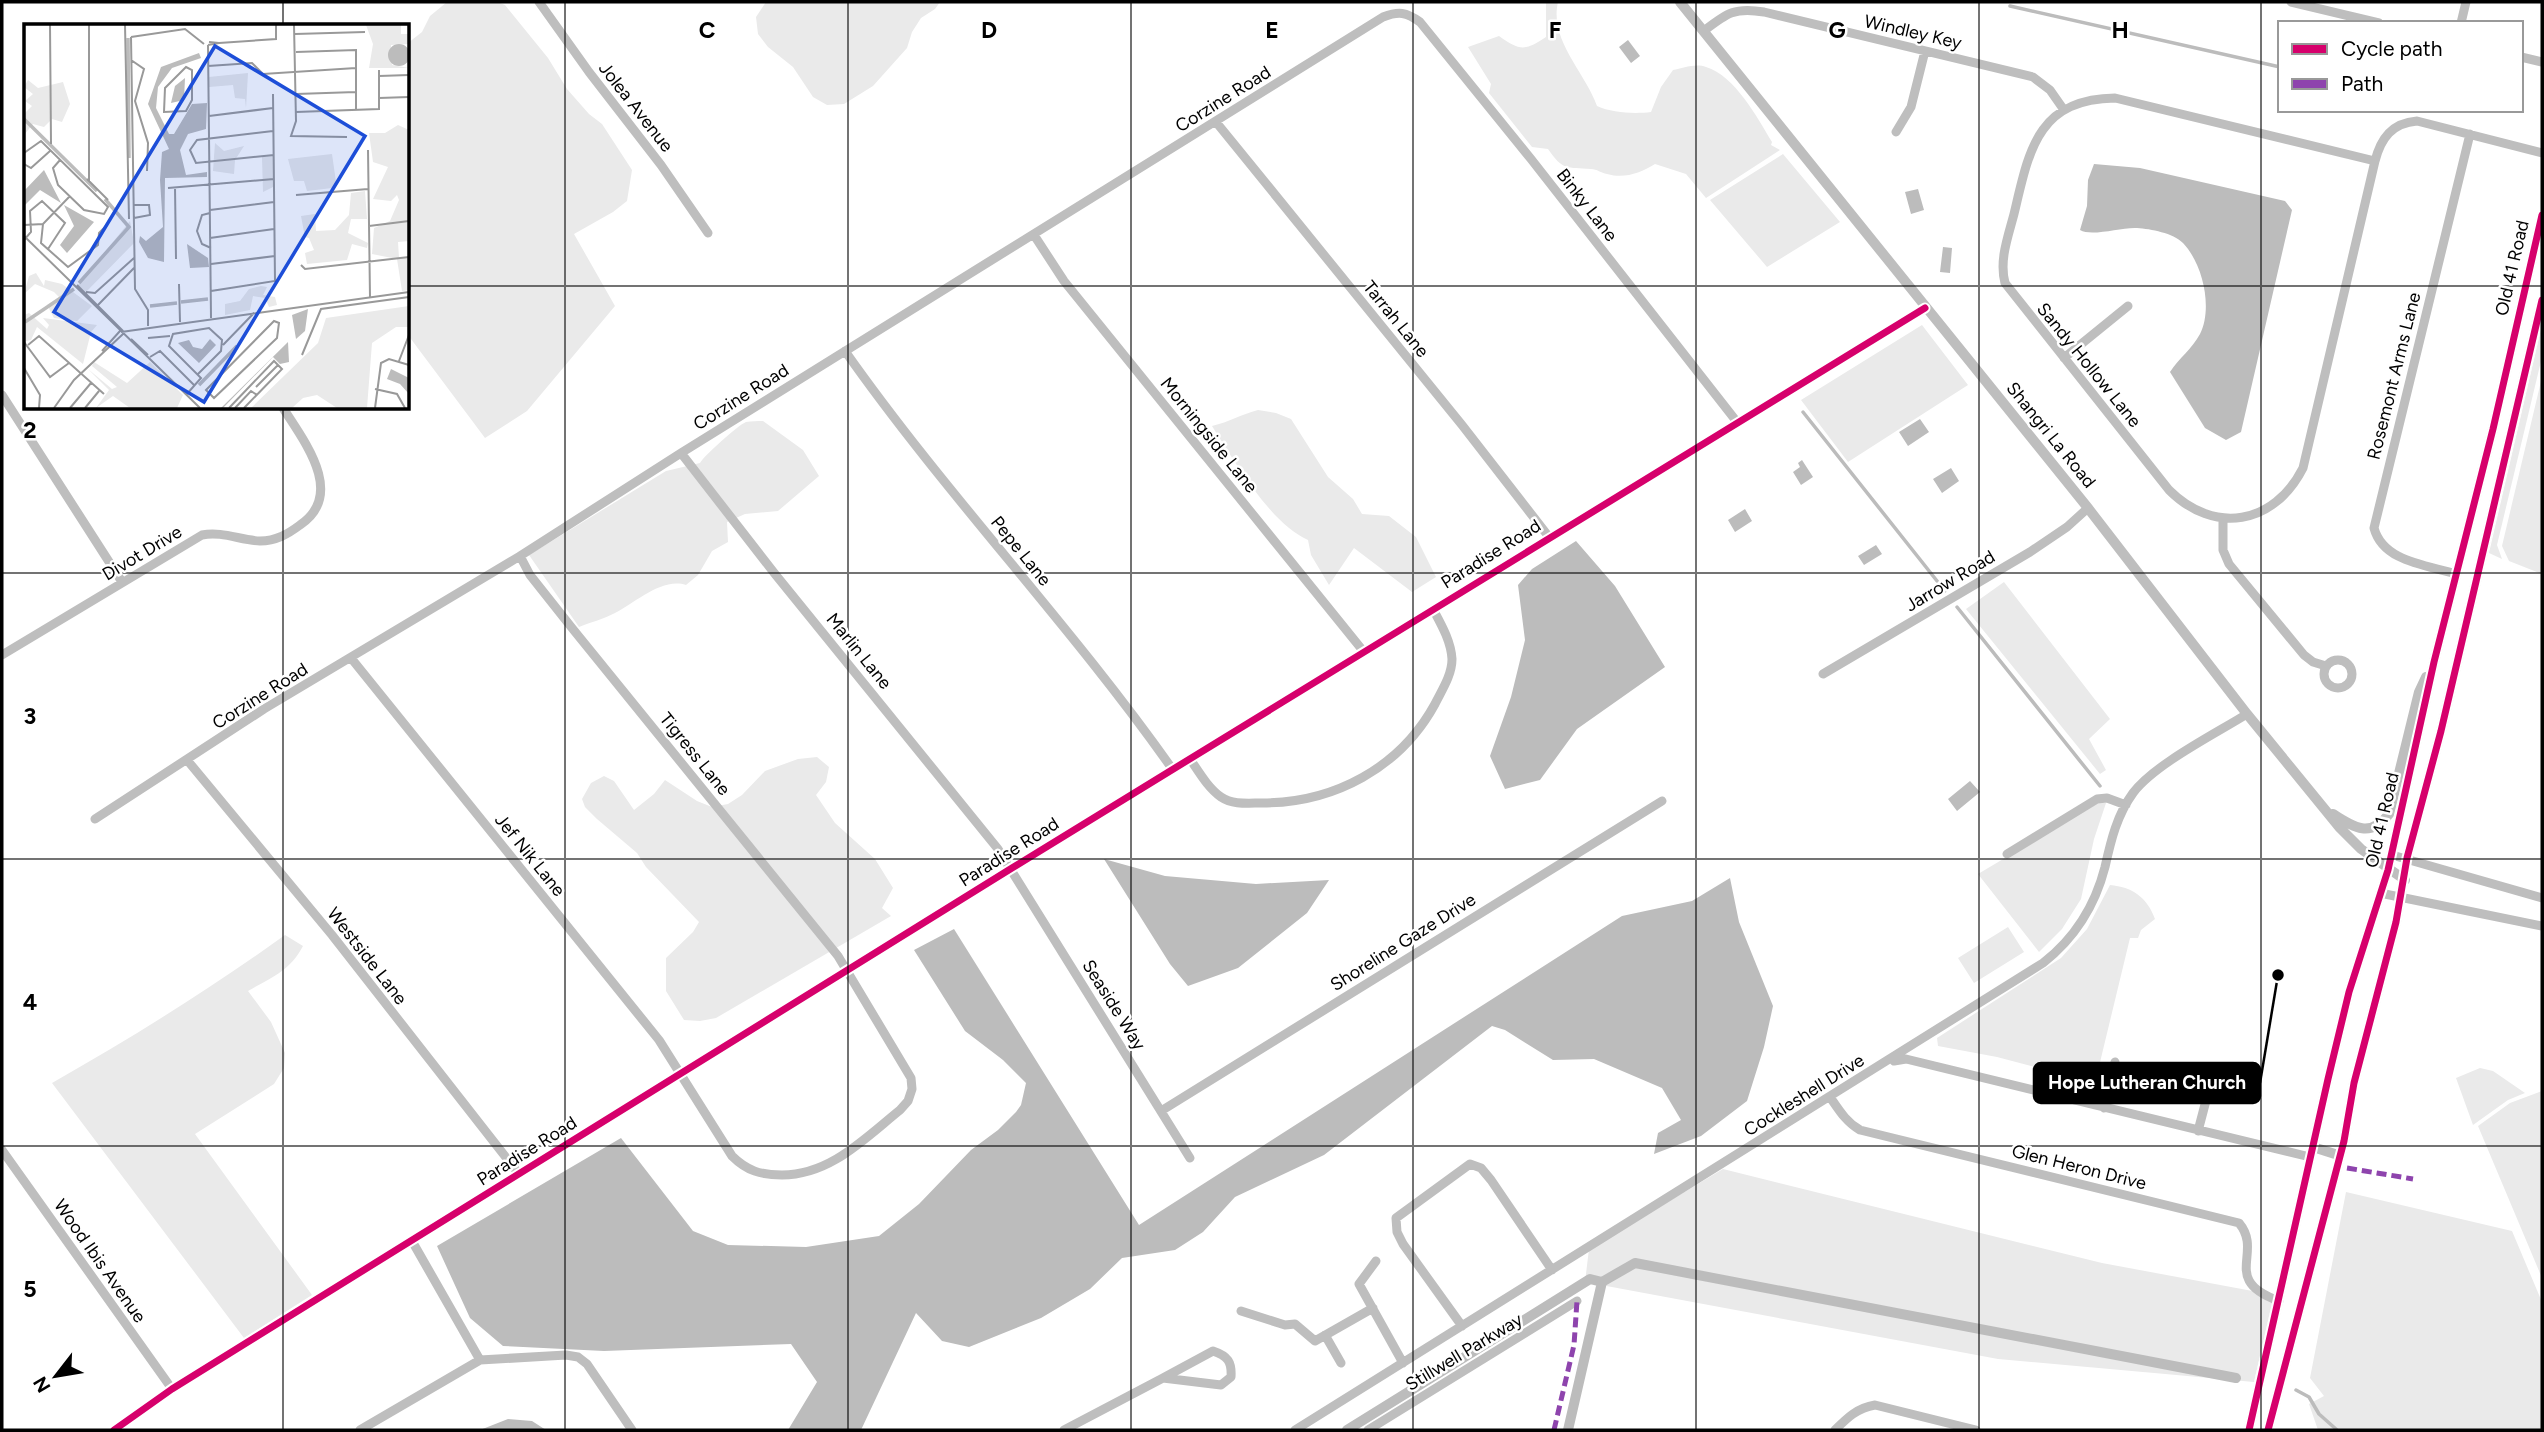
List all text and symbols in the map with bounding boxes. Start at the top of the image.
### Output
street label: Windley Key [1862,10,1964,54]
text: C [699,16,716,44]
text: D [981,16,997,44]
text: E [1265,16,1279,44]
text: F [1549,16,1562,44]
text: G [1828,16,1846,44]
text: H [2111,16,2129,44]
legend [2278,21,2523,112]
inset map [24,24,410,410]
text: Cycle path [2341,36,2442,61]
street label: Jolea Avenue [594,58,678,156]
street label: Corzine Road [1171,61,1275,137]
text: Path [2341,71,2383,96]
street label: Binky Lane [1552,164,1622,246]
street label: Old 41 Road [2490,218,2534,318]
street label: Tarrah Lane [1358,276,1434,362]
street label: Rosemont Arms Lane [2363,290,2425,462]
street label: Sandy Hollow Lane [2032,298,2146,432]
street label: Corzine Road [689,359,793,435]
street label: Morningside Lane [1156,373,1262,497]
street label: Shangri La Road [2002,378,2100,492]
text: 2 [23,416,37,444]
street label: Pepe Lane [986,512,1056,590]
street label: Paradise Road [1437,515,1545,593]
street label: Divot Drive [98,521,186,585]
street label: Jarrow Road [1901,546,1999,616]
street label: Marlin Lane [822,609,896,694]
street label: Corzine Road [208,658,312,734]
text: 3 [24,702,36,730]
street label: Tigress Lane [655,708,735,800]
street label: Old 41 Road [2360,770,2404,870]
street label: Jef Nik Lane [490,809,570,901]
street label: Paradise Road [955,813,1063,891]
street label: Shoreline Gaze Drive [1326,888,1480,996]
street label: Westside Lane [322,903,412,1009]
street label: Seaside Way [1078,956,1151,1055]
text: 4 [23,988,37,1016]
street label: Cockleshell Drive [1740,1049,1868,1141]
callout: Hope Lutheran Church [2034,1063,2260,1103]
text: Hope Lutheran Church [2048,1071,2246,1094]
street label: Paradise Road [473,1112,581,1190]
street label: Glen Heron Drive [2009,1140,2149,1194]
street label: Wood Ibis Avenue [49,1195,151,1327]
text: 5 [23,1275,37,1303]
street label: Stillwell Parkway [1401,1308,1527,1396]
north arrow [21,1341,91,1411]
text: N [28,1372,55,1397]

